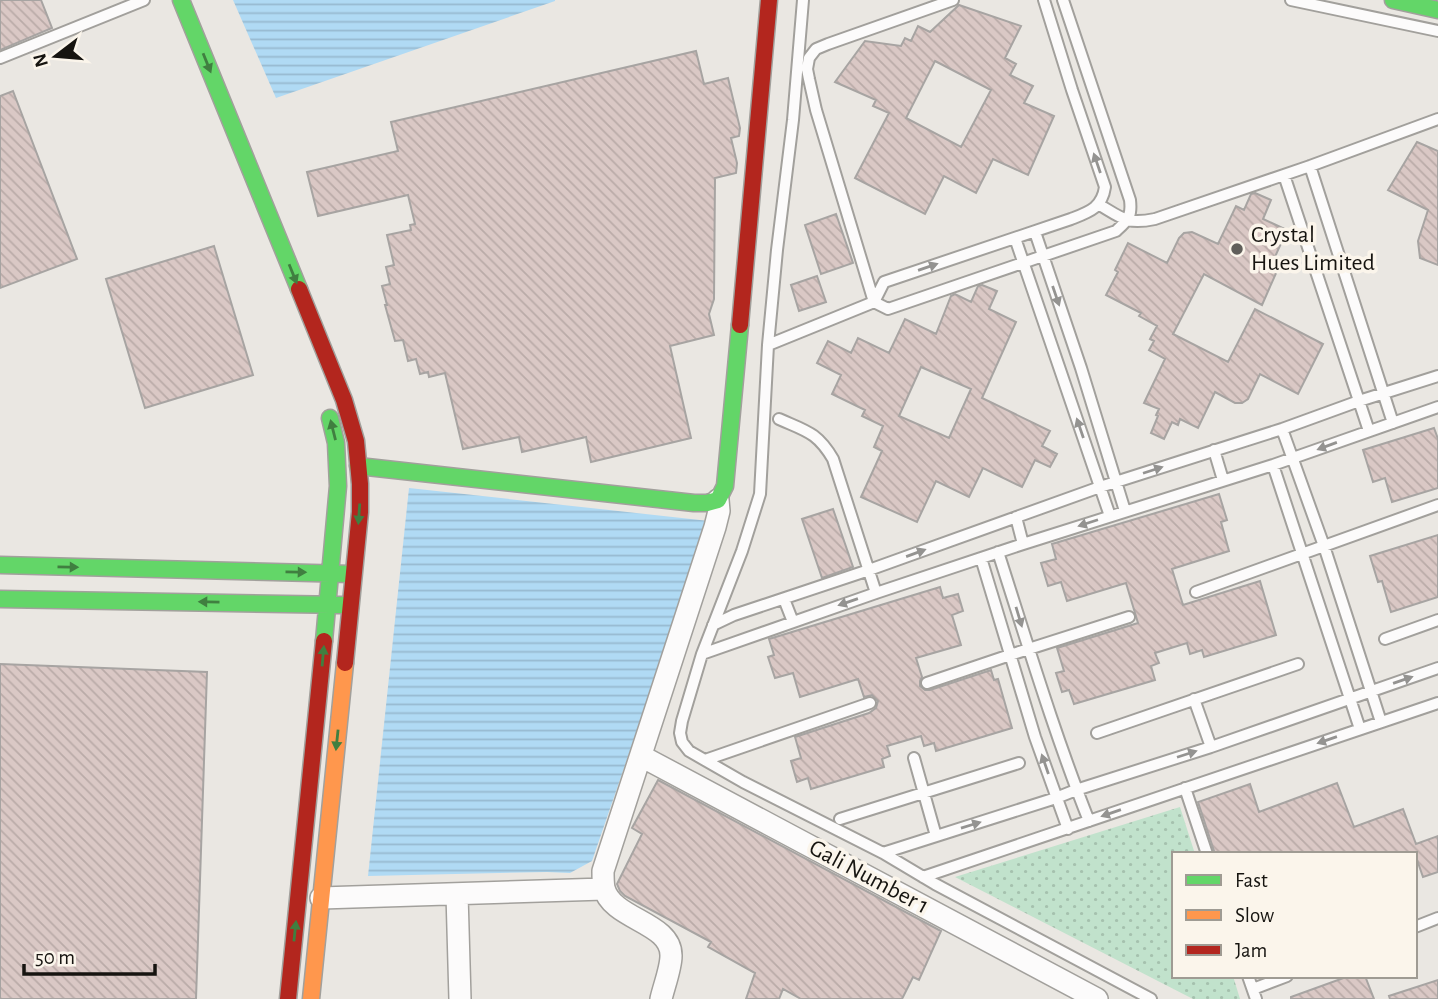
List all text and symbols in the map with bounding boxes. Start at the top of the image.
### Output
north arrow [21,21,91,91]
text: N [30,51,52,69]
one-way arrow [201,53,212,74]
one-way arrow [1091,152,1102,173]
place label: Crystal Hues Limited [1251,223,1375,275]
marker: Crystal Hues Limited [1229,241,1245,257]
one-way arrow [917,261,938,272]
one-way arrow [288,263,299,284]
one-way arrow [1052,286,1062,307]
one-way arrow [327,418,338,440]
one-way arrow [1074,418,1085,439]
one-way arrow [1317,441,1338,452]
one-way arrow [1143,464,1164,475]
one-way arrow [353,503,364,525]
one-way arrow [1077,518,1098,529]
one-way arrow [905,547,926,558]
one-way arrow [57,561,79,573]
one-way arrow [285,566,307,578]
one-way arrow [197,596,219,608]
one-way arrow [838,597,859,608]
one-way arrow [1014,607,1025,628]
one-way arrow [317,645,328,667]
one-way arrow [1392,674,1413,685]
one-way arrow [331,729,342,751]
one-way arrow [1316,735,1337,746]
one-way arrow [1177,748,1198,759]
one-way arrow [1039,754,1050,775]
one-way arrow [1101,808,1122,819]
one-way arrow [961,819,982,829]
street label: Gali Number 1 [805,835,933,919]
legend [1172,852,1417,978]
text: Fast [1235,870,1268,891]
text: Slow [1235,905,1274,926]
one-way arrow [290,920,301,942]
scale bar [24,932,156,976]
text: Jam [1235,940,1267,961]
text: 50 m [35,947,75,968]

